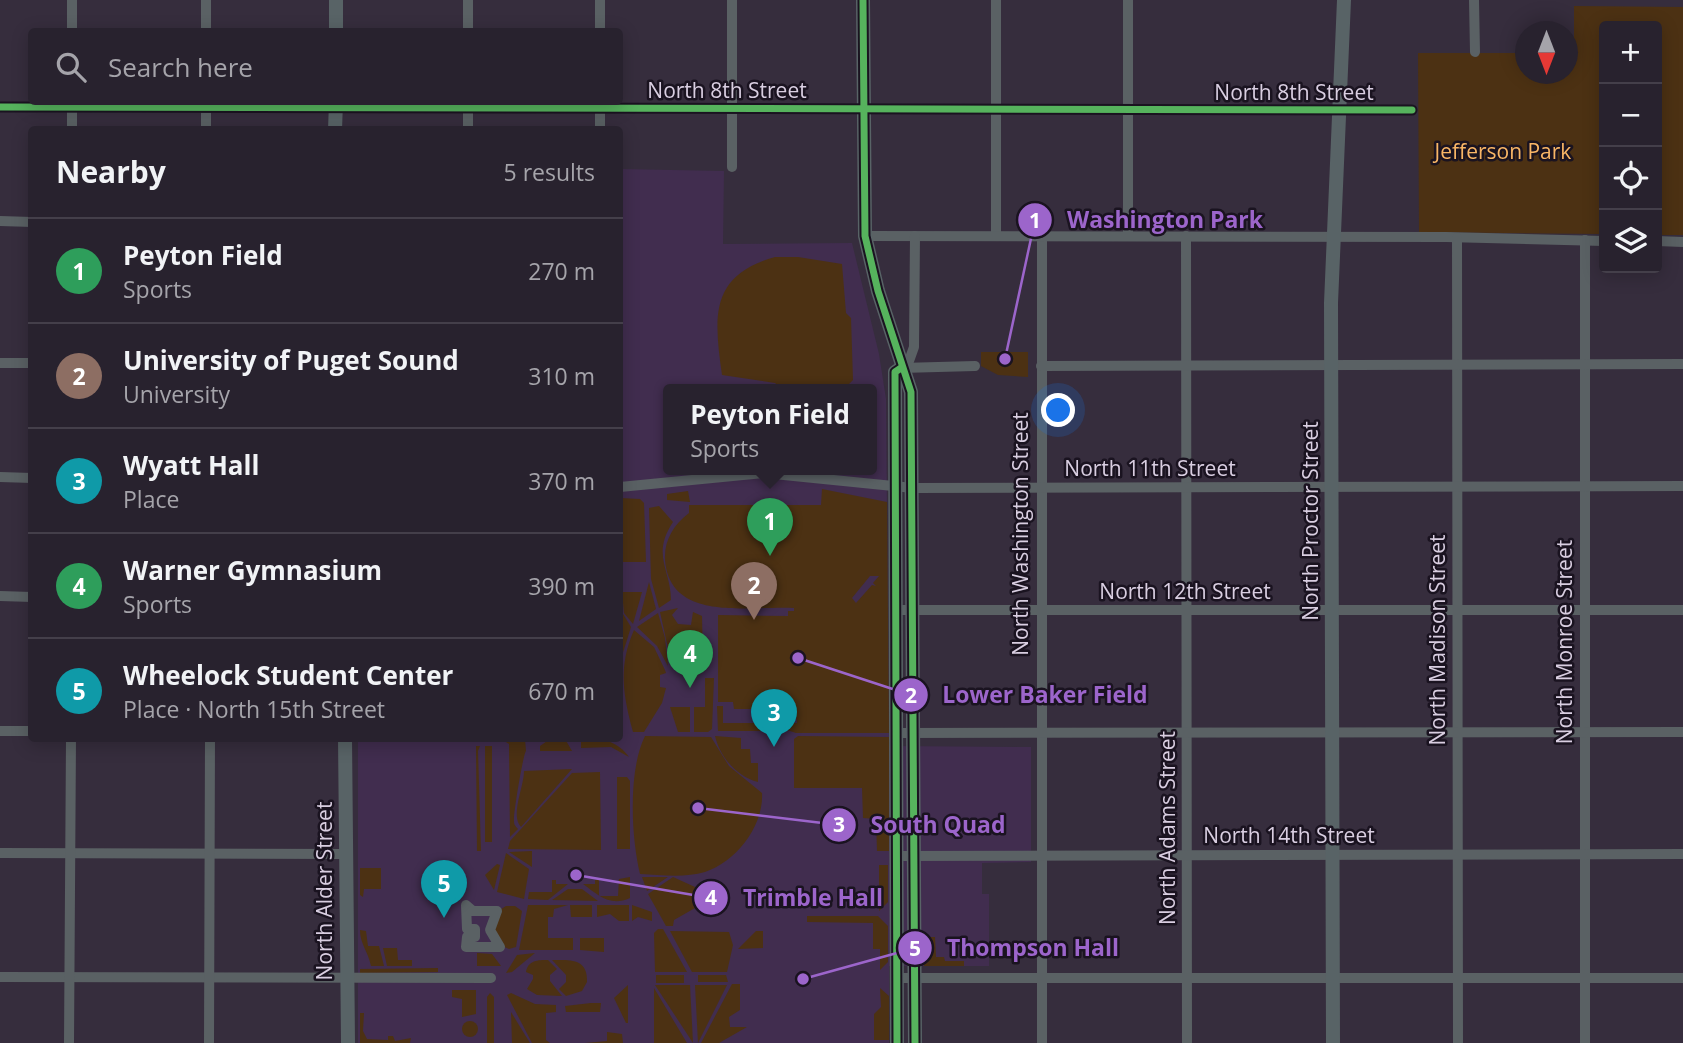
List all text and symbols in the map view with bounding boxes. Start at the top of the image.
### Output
north arrow [1515,21,1578,84]
map controls [1599,21,1662,273]
button: + [1599,21,1662,84]
search box [28,28,623,105]
icon: search [52,48,90,86]
text: Search here [108,49,253,85]
street label: North 8th Street [647,76,807,104]
street label: North 8th Street [1214,78,1374,106]
button: − [1599,84,1662,147]
park label: Jefferson Park [1433,137,1571,165]
button: locate [1599,147,1662,210]
text: Nearby [56,151,166,192]
text: 5 results [504,156,595,188]
callout: Washington Park [1017,198,1277,242]
text: Washington Park [1067,203,1264,235]
text: 1 [1029,206,1041,234]
button: layers [1599,210,1662,273]
text: Peyton Field [123,237,283,273]
text: 1 [72,255,86,287]
text: 270 m [528,255,595,287]
text: Sports [123,273,192,305]
text: University of Puget Sound [123,342,459,378]
text: 2 [72,360,86,392]
text: 310 m [528,360,595,392]
text: University [123,378,230,410]
popup [663,384,877,475]
your location [1041,393,1075,427]
text: Peyton Field [690,396,850,432]
street label: North Washington Street [1006,412,1034,656]
street label: North Proctor Street [1296,421,1324,621]
text: Sports [690,432,759,464]
text: Wyatt Hall [123,447,259,483]
street label: North 11th Street [1064,454,1236,482]
text: 3 [72,465,86,497]
text: 370 m [528,465,595,497]
text: Place [123,483,179,515]
pin: 1 [747,498,793,556]
street label: North Madison Street [1423,534,1451,746]
street label: North Monroe Street [1550,540,1578,744]
text: Warner Gymnasium [123,552,382,588]
pin: 2 [731,562,777,620]
text: 4 [72,570,86,602]
text: 390 m [528,570,595,602]
street label: North 12th Street [1099,577,1271,605]
text: Sports [123,588,192,620]
pin: 4 [667,630,713,688]
text: Wheelock Student Center [123,657,453,693]
callout: Lower Baker Field [893,673,1161,717]
text: 5 [72,675,86,707]
text: 670 m [528,675,595,707]
text: Lower Baker Field [942,678,1148,710]
text: 2 [905,681,917,709]
pin: 3 [751,689,797,747]
text: Place · North 15th Street [123,693,385,725]
street label: North Adams Street [1153,731,1181,925]
street label: North Alder Street [310,802,338,980]
callout: South Quad [822,803,1020,847]
text: South Quad [871,808,1005,840]
text: 3 [833,810,845,838]
street label: North 14th Street [1203,821,1375,849]
pin: 5 [421,860,467,918]
callout: Trimble Hall [694,876,897,920]
text: Trimble Hall [743,881,883,913]
text: 4 [705,883,717,911]
callout: Thompson Hall [898,926,1133,970]
text: Thompson Hall [947,931,1119,963]
text: 5 [909,934,921,962]

